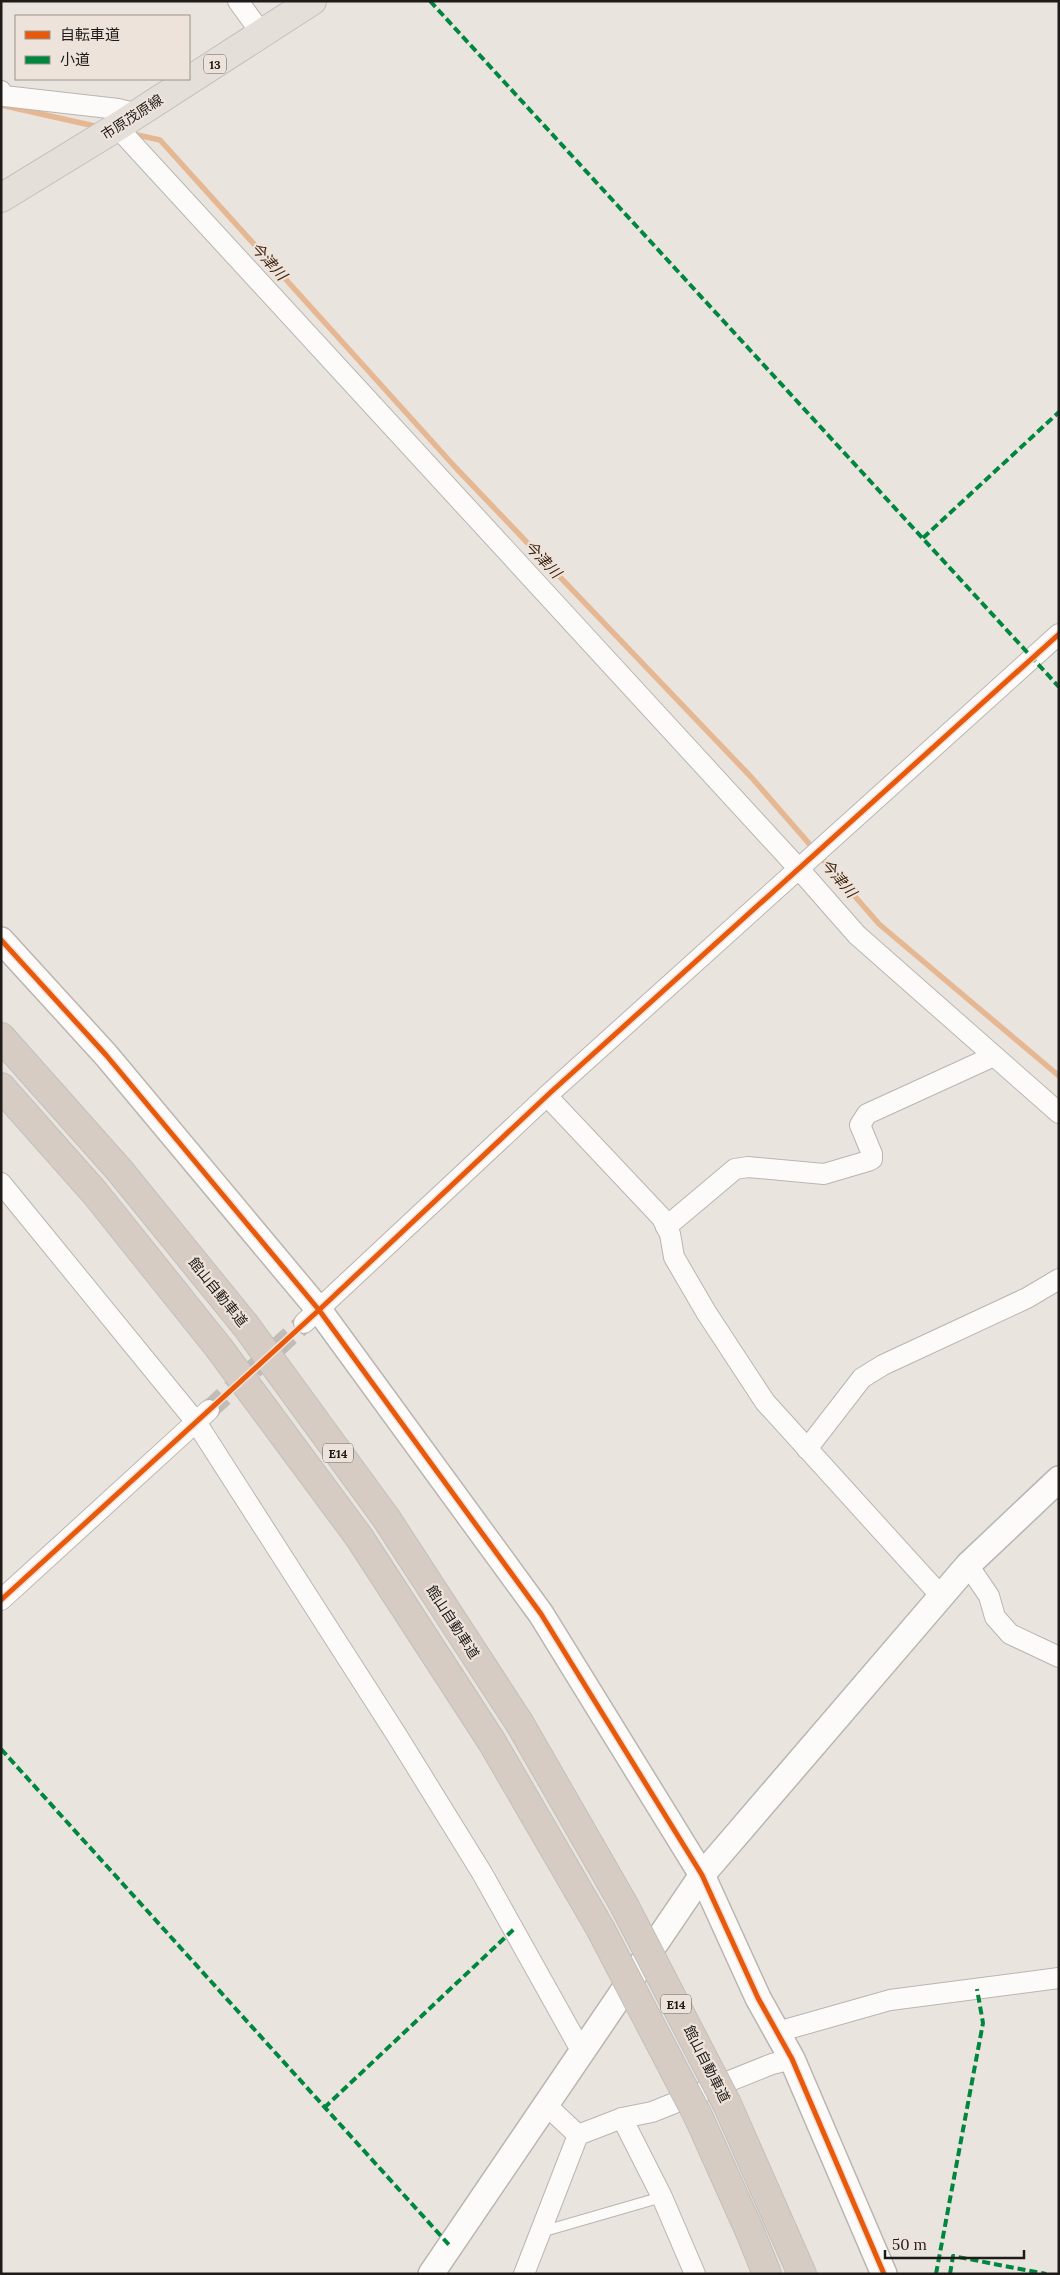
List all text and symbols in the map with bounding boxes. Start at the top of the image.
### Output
legend [15,15,190,80]
text: 自転車道 [60,25,120,44]
text: 小道 [60,50,90,69]
road number: 13 [204,54,226,74]
street label: 市原茂原線 [98,90,166,144]
water label: 今津川 [247,238,292,286]
water label: 今津川 [521,536,567,583]
water label: 今津川 [817,855,862,903]
street label: 館山自動車道 [185,1254,251,1330]
road number: E14 [323,1444,353,1462]
street label: 館山自動車道 [423,1582,483,1662]
road number: E14 [661,1995,691,2014]
street label: 館山自動車道 [680,2022,734,2106]
scale bar [885,2228,1024,2260]
text: 50 m [892,2235,927,2254]

